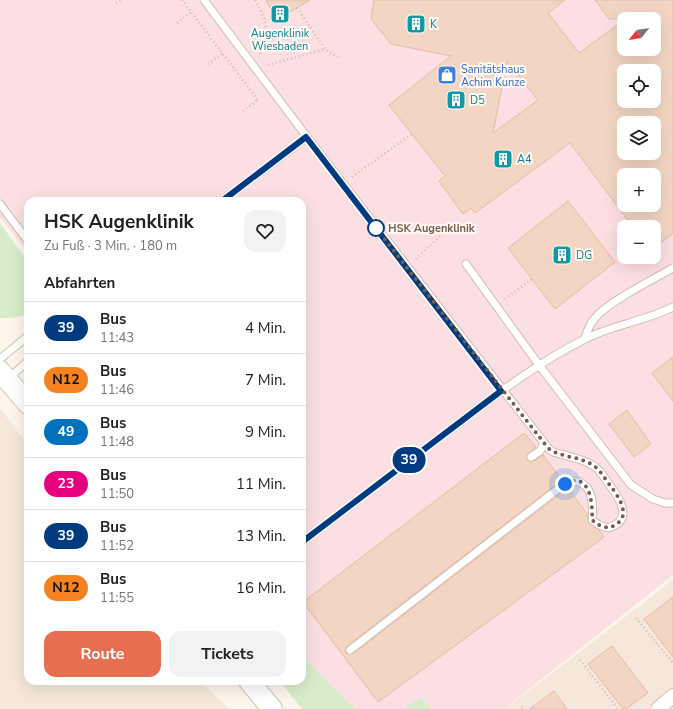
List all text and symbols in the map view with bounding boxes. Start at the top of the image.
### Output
building icon: Augenklinik Wiesbaden [269,3,291,25]
north arrow [617,12,661,56]
map controls [617,12,661,264]
building icon: K [405,13,427,35]
place label: K [430,17,438,32]
place label: Augenklinik Wiesbaden [251,26,310,54]
place label: Sanitätshaus Achim Kunze [461,62,525,90]
shop icon: Sanitätshaus Achim Kunze [436,64,458,86]
button: locate [617,64,661,108]
building icon: D5 [445,89,467,111]
place label: D5 [470,93,485,108]
button: layers [617,116,661,160]
building icon: A4 [492,148,514,170]
place label: A4 [517,152,532,167]
button: + [617,168,661,212]
text: HSK Augenklinik [44,209,194,235]
button: heart [244,210,286,252]
marker: HSK Augenklinik [367,219,385,237]
button: − [617,220,661,264]
place label: HSK Augenklinik [388,221,476,236]
text: Zu Fuß · 3 Min. · 180 m [44,237,177,255]
building icon: DG [551,244,573,266]
place label: DG [576,248,592,263]
text: Abfahrten [44,273,115,293]
text: Bus [100,309,126,329]
text: 39 [58,318,74,337]
text: 4 Min. [245,318,286,338]
text: 11:43 [100,329,134,347]
text: Bus [100,361,126,381]
text: N12 [52,370,80,389]
text: 7 Min. [245,370,286,390]
text: 11:46 [100,381,134,399]
text: Bus [100,413,126,433]
text: 49 [58,422,74,441]
text: 9 Min. [245,422,286,442]
text: 11:48 [100,433,134,451]
line badge: 39 [391,447,427,473]
text: 39 [401,450,417,469]
text: Bus [100,465,126,485]
text: 23 [58,474,74,493]
text: 11 Min. [236,474,286,494]
your location [555,474,575,494]
text: 11:50 [100,485,134,503]
text: Bus [100,517,126,537]
text: 39 [58,526,74,545]
text: 13 Min. [236,526,286,546]
text: 11:52 [100,537,134,555]
text: Bus [100,569,126,589]
text: N12 [52,578,80,597]
text: 16 Min. [236,578,286,598]
text: 11:55 [100,589,134,607]
button: Route [44,631,161,677]
button: Tickets [169,631,286,677]

